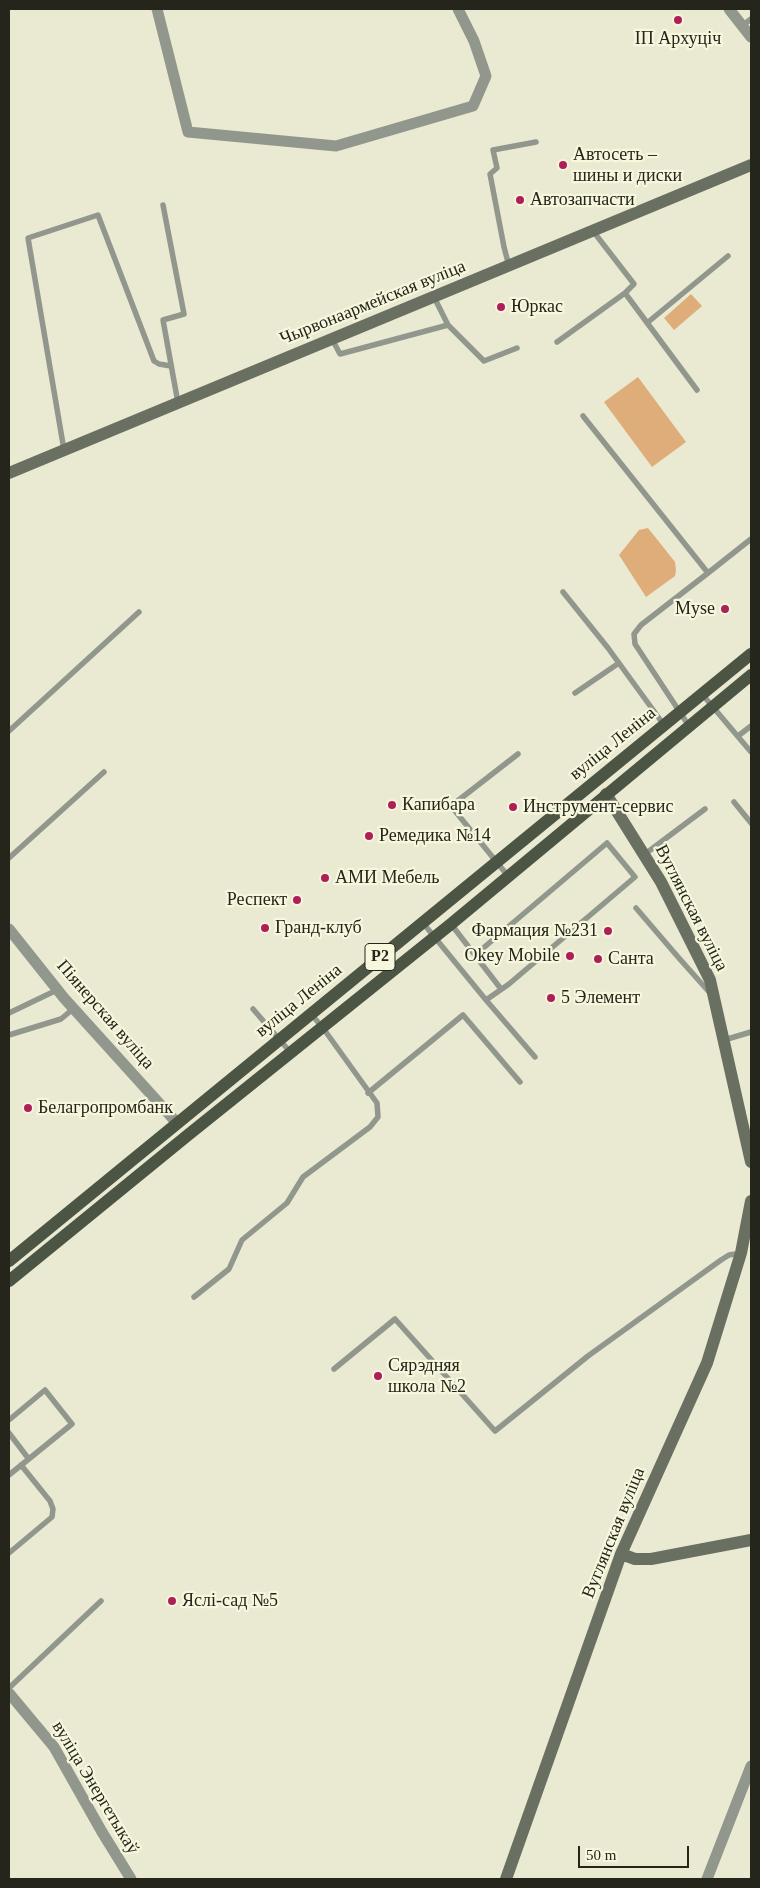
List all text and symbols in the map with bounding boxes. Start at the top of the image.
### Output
marker: ІП Архуціч [672,14,684,26]
place label: ІП Архуціч [635,28,721,50]
place label: Автосеть – шины и диски [573,144,682,186]
marker: Автосеть – шины и диски [557,159,569,171]
place label: Автозапчасти [530,189,635,211]
marker: Автозапчасти [514,194,526,206]
street label: Чырвонаармейская вуліца [277,256,469,350]
place label: Юркас [511,296,563,318]
marker: Юркас [495,301,507,313]
place label: Myse [675,598,715,620]
marker: Myse [719,603,731,615]
street label: вуліца Леніна [566,703,660,785]
place label: Капибара [402,794,475,816]
place label: Инструмент-сервис [523,796,673,818]
marker: Капибара [386,799,398,811]
marker: Инструмент-сервис [507,801,519,813]
place label: Ремедика №14 [379,825,491,847]
marker: Ремедика №14 [363,830,375,842]
street label: Вуглянская вуліца [650,841,732,975]
place label: АМИ Мебель [335,867,439,889]
marker: АМИ Мебель [319,872,331,884]
place label: Респект [227,889,287,911]
marker: Респект [291,894,303,906]
place label: Гранд-клуб [275,917,362,939]
place label: Фармация №231 [472,920,598,942]
marker: Гранд-клуб [259,922,271,934]
marker: Фармация №231 [602,925,614,937]
road number: Р2 [365,944,395,970]
place label: Okey Mobile [465,945,560,967]
place label: Санта [608,948,654,970]
marker: Okey Mobile [564,950,576,962]
marker: Санта [592,953,604,965]
street label: Піянерская вуліца [52,956,158,1074]
street label: вуліца Леніна [252,960,346,1042]
place label: 5 Элемент [561,987,640,1009]
marker: 5 Элемент [545,992,557,1004]
place label: Белагропромбанк [38,1097,173,1119]
marker: Белагропромбанк [22,1102,34,1114]
place label: Сярэдняя школа №2 [388,1355,466,1398]
marker: Сярэдняя школа №2 [372,1370,384,1382]
street label: Вуглянская вуліца [578,1464,650,1602]
place label: Яслі-сад №5 [182,1590,278,1612]
marker: Яслі-сад №5 [166,1595,178,1607]
street label: вуліца Энергетыкаў [47,1718,143,1858]
scale bar [580,1836,691,1868]
text: 50 m [586,1847,616,1863]

